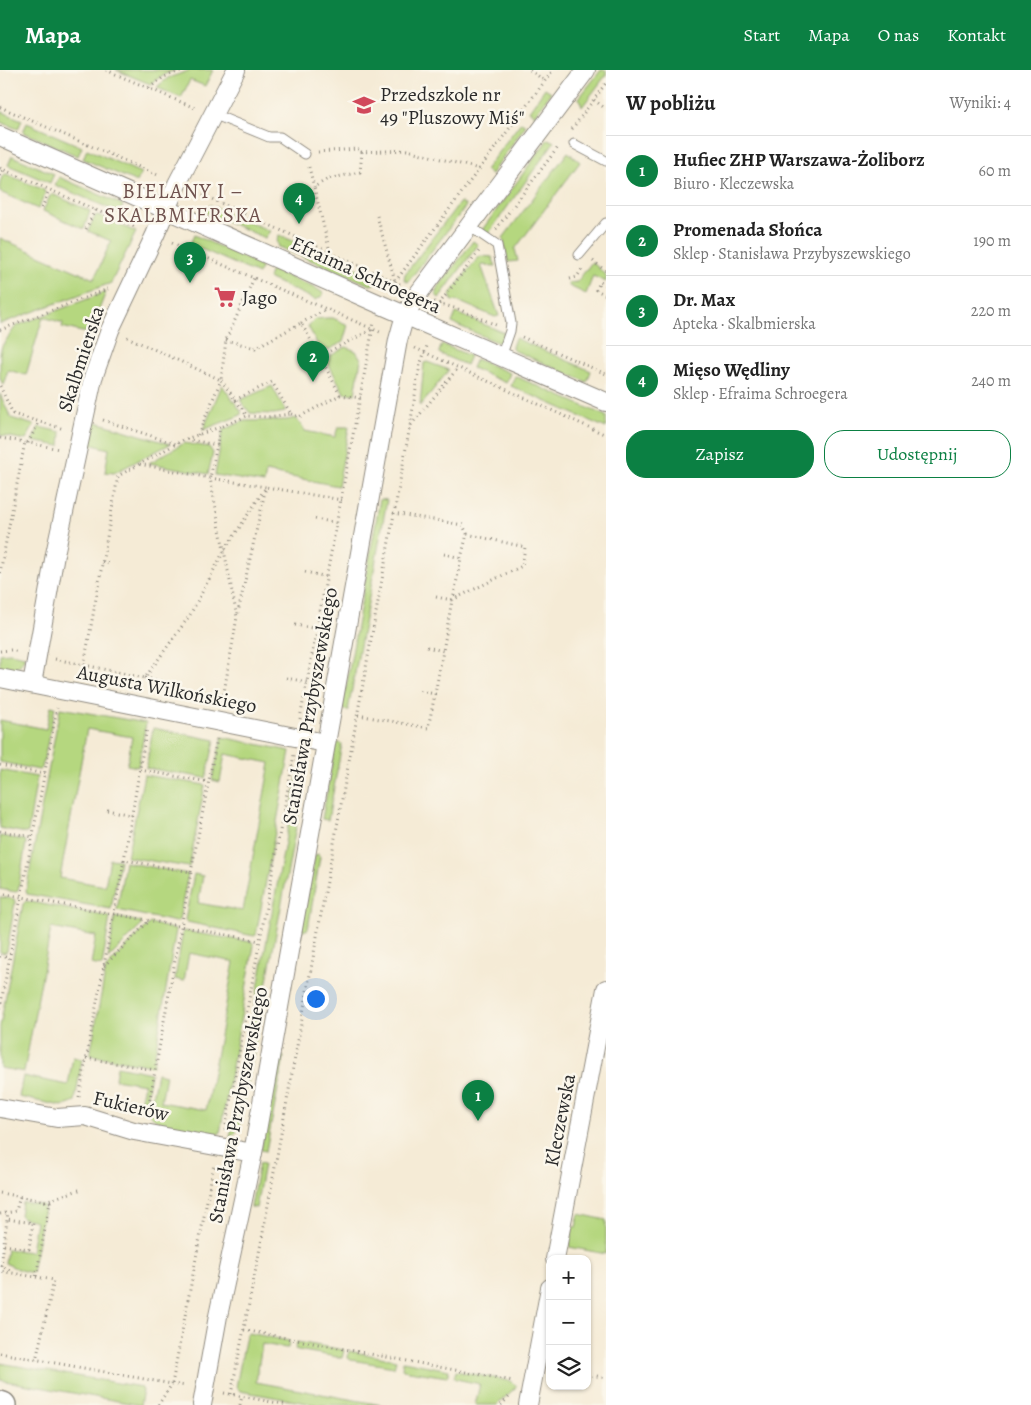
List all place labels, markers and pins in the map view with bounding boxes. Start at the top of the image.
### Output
place label: Przedszkole nr 49 "Pluszowy Miś" [380,81,525,131]
school or university icon: Przedszkole nr 49 "Pluszowy Miś" [351,92,377,118]
pin: 4 [283,183,315,224]
pin: 3 [174,242,206,283]
supermarket icon: Jago [212,284,238,310]
place label: Jago [242,284,277,311]
pin: 2 [297,341,329,382]
pin: 1 [462,1080,494,1121]

